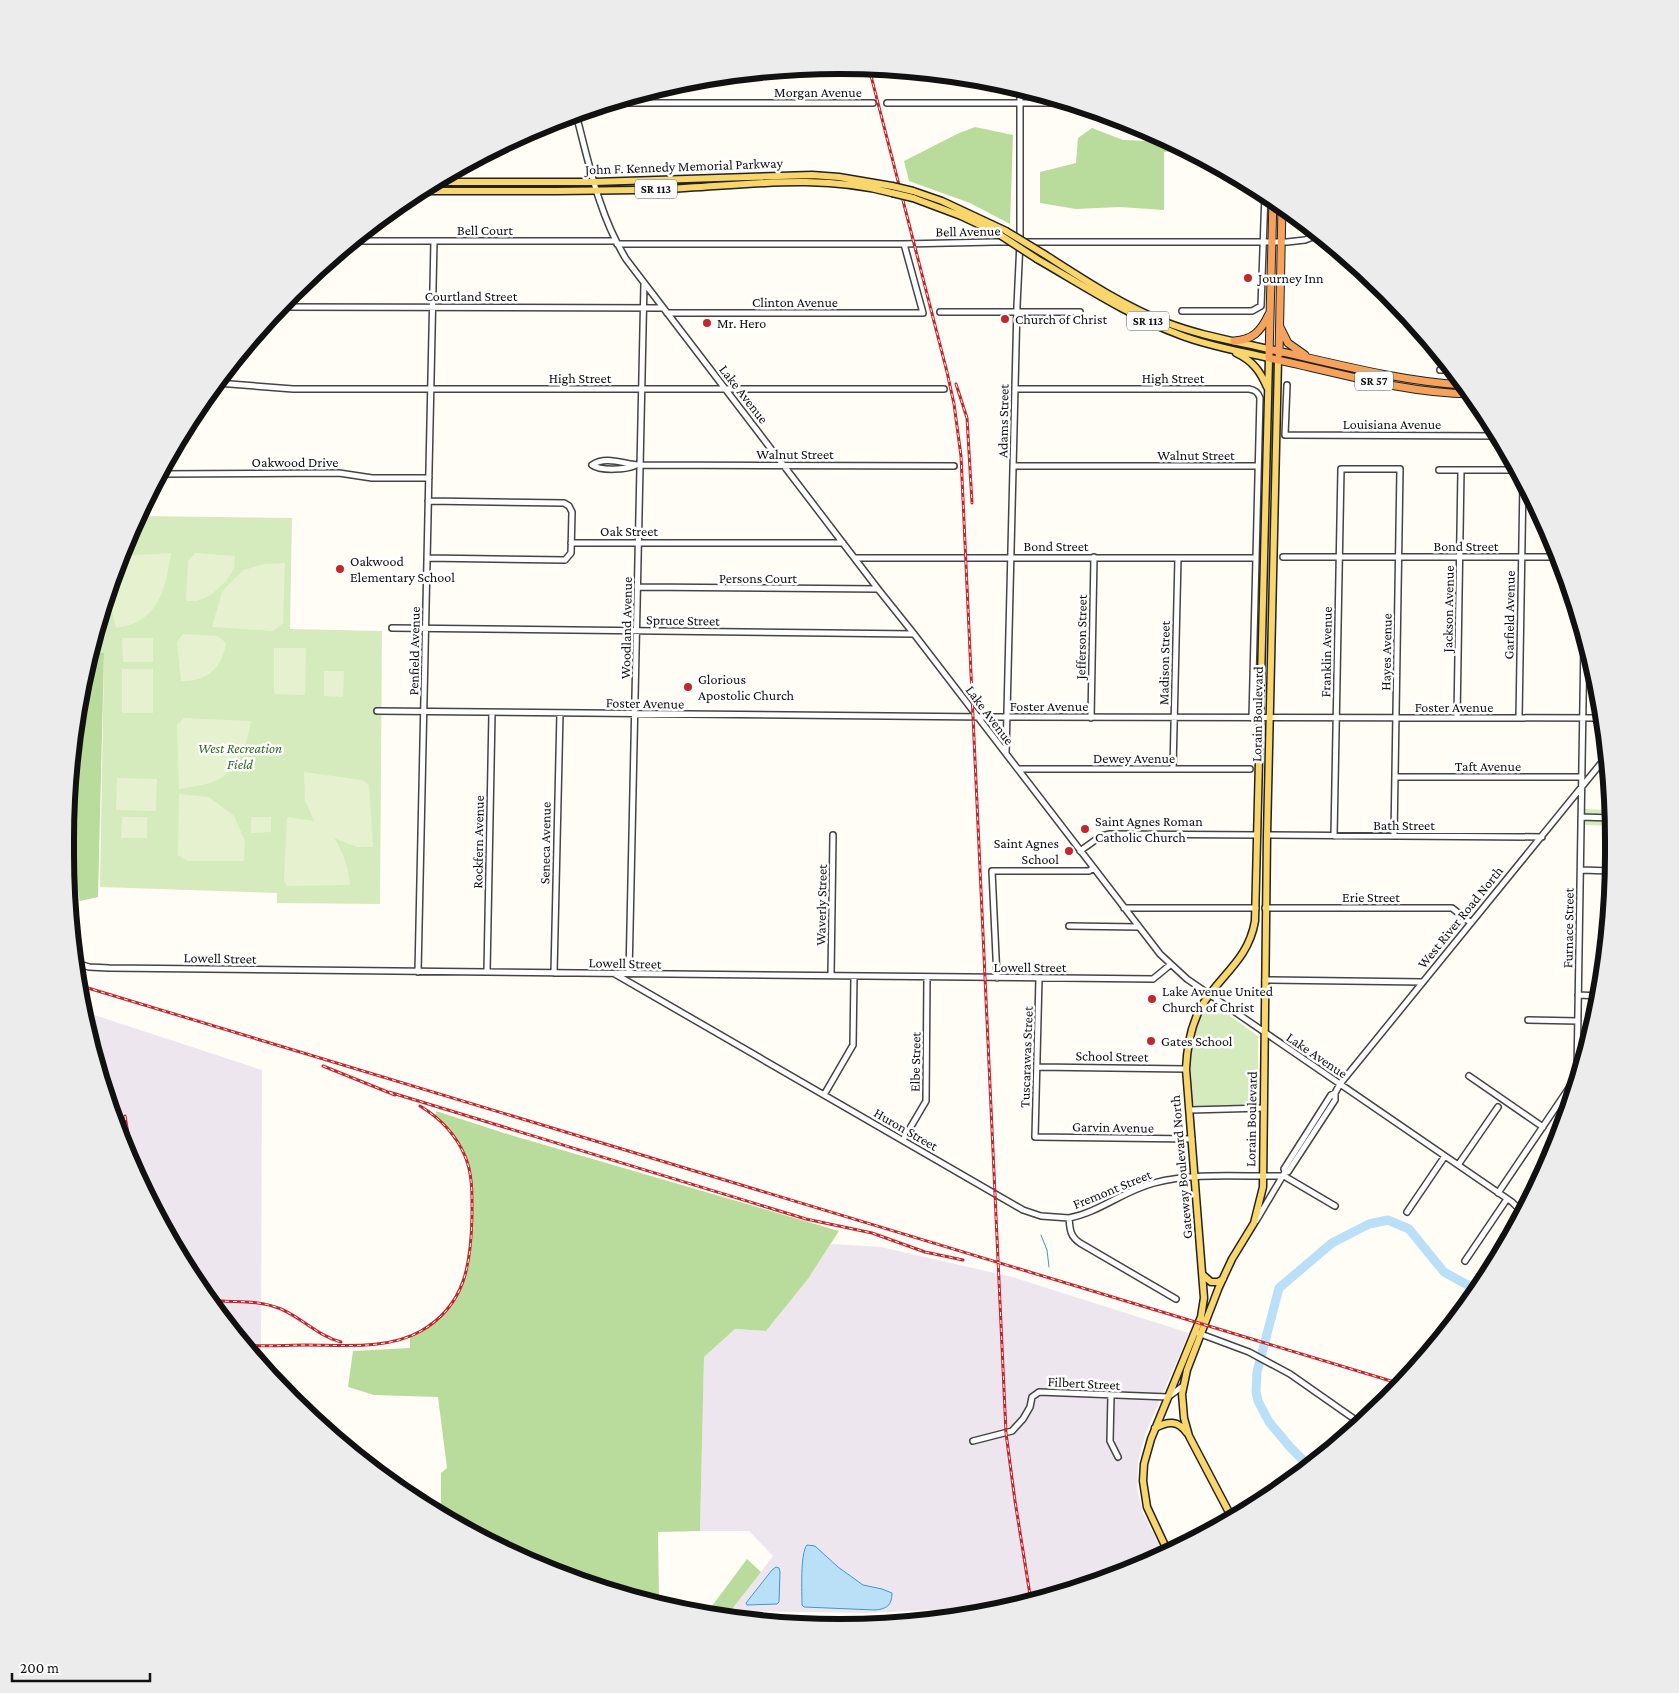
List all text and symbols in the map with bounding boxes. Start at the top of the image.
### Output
street label: Morgan Avenue [774,84,862,100]
street label: John F. Kennedy Memorial Parkway [583,155,784,178]
road number: SR 113 [635,180,677,198]
street label: Bell Court [457,222,513,238]
street label: Bell Avenue [935,222,1001,240]
place label: Journey Inn [1256,270,1324,286]
marker: Journey Inn [1242,272,1254,284]
street label: Courtland Street [425,288,518,304]
street label: Clinton Avenue [752,294,838,310]
place label: Church of Christ [1015,311,1107,327]
road number: SR 113 [1127,312,1169,331]
marker: Church of Christ [999,313,1011,325]
place label: Mr. Hero [717,315,766,331]
marker: Mr. Hero [701,317,713,329]
street label: Lake Avenue [716,361,772,427]
street label: High Street [549,370,612,386]
street label: High Street [1142,370,1205,386]
road number: SR 57 [1355,372,1393,391]
street label: Adams Street [994,384,1012,458]
street label: Louisiana Avenue [1343,416,1441,432]
street label: Walnut Street [756,446,834,462]
street label: Walnut Street [1157,447,1235,463]
street label: Oakwood Drive [252,454,338,470]
street label: Oak Street [600,523,658,539]
street label: Bond Street [1024,538,1089,554]
street label: Bond Street [1434,538,1499,554]
place label: Oakwood Elementary School [350,553,455,585]
marker: Oakwood Elementary School [334,563,346,575]
street label: Jackson Avenue [1439,565,1457,655]
street label: Persons Court [719,570,797,586]
street label: Garfield Avenue [1500,570,1518,660]
street label: Woodland Avenue [617,577,635,679]
street label: Jefferson Street [1072,594,1090,682]
street label: Penfield Avenue [405,606,423,696]
street label: Franklin Avenue [1317,606,1335,698]
street label: Spruce Street [646,611,720,629]
street label: Hayes Avenue [1377,613,1395,691]
street label: Madison Street [1155,620,1173,705]
street label: Lorain Boulevard [1248,665,1266,762]
place label: Glorious Apostolic Church [698,671,795,703]
marker: Glorious Apostolic Church [682,681,694,693]
street label: Lake Avenue [963,682,1017,748]
street label: Foster Avenue [606,694,684,712]
street label: Foster Avenue [1010,698,1088,714]
street label: Foster Avenue [1415,699,1493,715]
park label: West Recreation Field [198,740,282,772]
street label: Dewey Avenue [1093,750,1175,766]
street label: Taft Avenue [1455,758,1521,774]
street label: Rockfern Avenue [469,795,487,889]
street label: Seneca Avenue [536,802,554,884]
place label: Saint Agnes Roman Catholic Church [1095,813,1203,845]
street label: Bath Street [1373,817,1435,833]
marker: Saint Agnes Roman Catholic Church [1079,823,1091,835]
place label: Saint Agnes School [994,835,1059,867]
marker: Saint Agnes School [1063,845,1075,857]
street label: West River Road North [1414,862,1506,971]
street label: Waverly Street [812,864,830,946]
street label: Furnace Street [1559,887,1577,968]
street label: Erie Street [1342,889,1400,905]
street label: Lowell Street [183,949,257,967]
street label: Lowell Street [588,954,662,972]
street label: Lowell Street [993,959,1067,975]
place label: Lake Avenue United Church of Christ [1162,983,1274,1015]
marker: Lake Avenue United Church of Christ [1146,993,1158,1005]
street label: Tuscarawas Street [1016,1006,1036,1108]
street label: Lake Avenue [1283,1029,1351,1081]
street label: Elbe Street [906,1031,924,1092]
place label: Gates School [1161,1033,1233,1049]
marker: Gates School [1145,1035,1157,1047]
street label: School Street [1075,1047,1149,1065]
street label: Lorain Boulevard [1242,1070,1260,1167]
street label: Gateway Boulevard North [1167,1094,1195,1240]
street label: Huron Street [871,1104,941,1154]
street label: Garvin Avenue [1072,1118,1154,1136]
street label: Fremont Street [1070,1166,1154,1212]
street label: Filbert Street [1047,1373,1121,1393]
scale bar [12,1650,150,1682]
text: 200 m [20,1660,59,1676]

